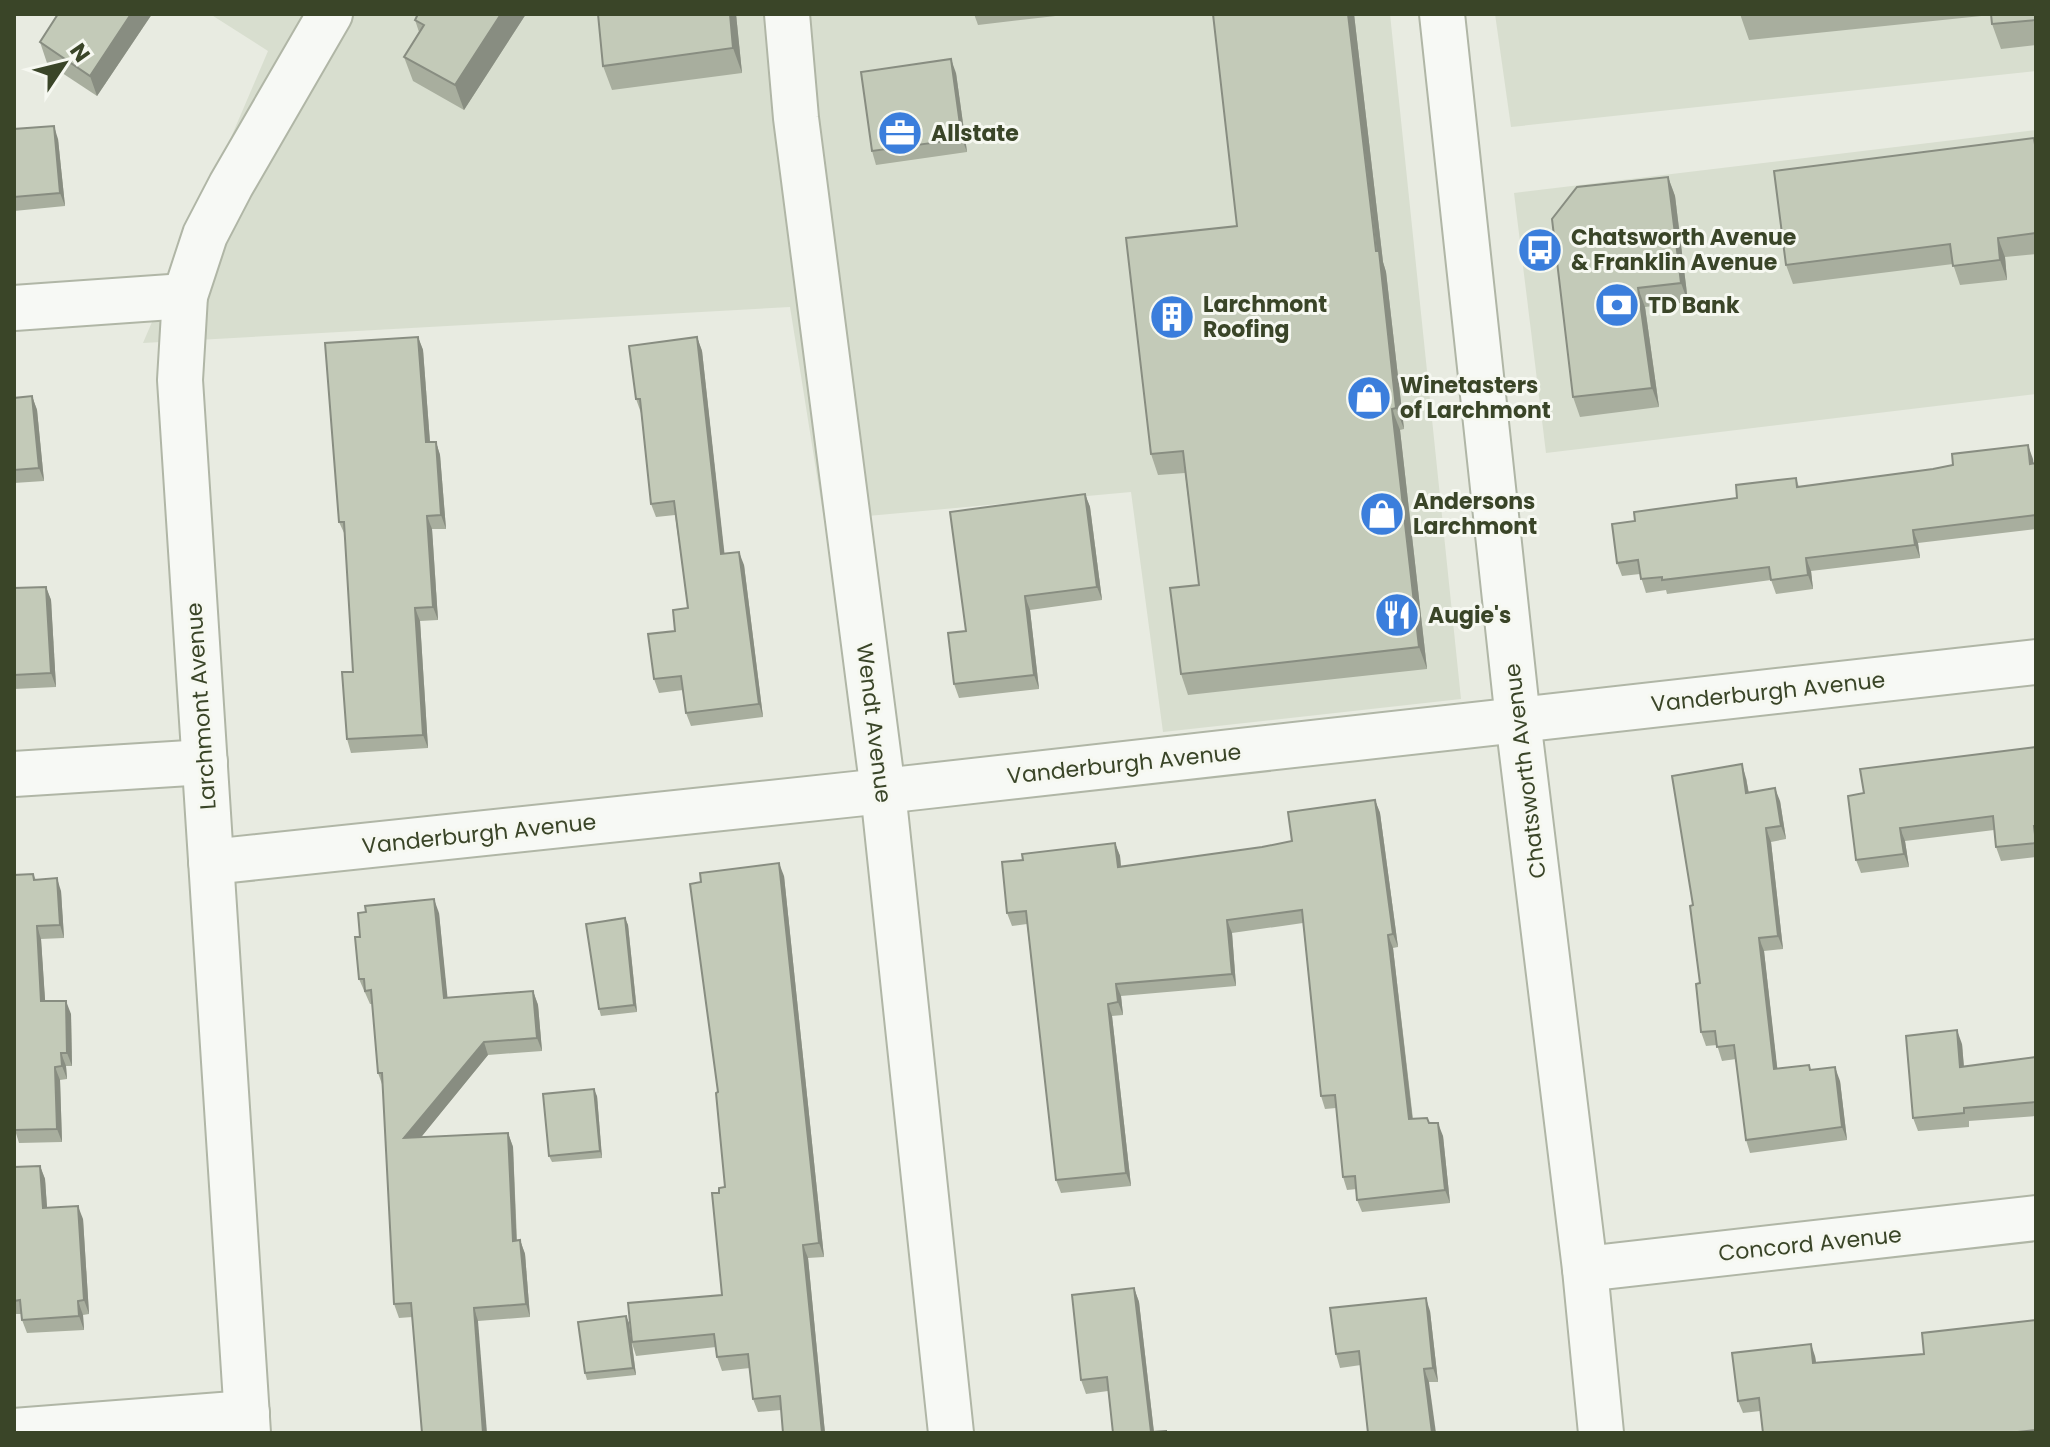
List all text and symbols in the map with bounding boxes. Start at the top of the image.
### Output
north arrow [24,24,104,104]
text: N [63,37,97,68]
office icon: Allstate [876,109,924,157]
place label: Allstate [931,118,1019,149]
place label: Chatsworth Avenue & Franklin Avenue [1571,222,1796,278]
bus stop icon: Chatsworth Avenue & Franklin Avenue [1516,226,1564,274]
bank icon: TD Bank [1593,281,1641,329]
place label: Larchmont Roofing [1203,289,1327,345]
place label: TD Bank [1648,290,1740,321]
building icon: Larchmont Roofing [1148,293,1196,341]
place label: Winetasters of Larchmont [1400,370,1551,426]
shop icon: Winetasters of Larchmont [1345,374,1393,422]
place label: Andersons Larchmont [1413,486,1537,542]
shop icon: Andersons Larchmont [1358,490,1406,538]
restaurant icon: Augie's [1373,591,1421,639]
place label: Augie's [1428,600,1511,631]
street label: Larchmont Avenue [178,601,224,811]
street label: Wendt Avenue [849,641,899,805]
street label: Chatsworth Avenue [1496,662,1554,880]
street label: Vanderburgh Avenue [1649,664,1887,720]
street label: Vanderburgh Avenue [1005,736,1243,792]
street label: Vanderburgh Avenue [360,806,598,862]
street label: Concord Avenue [1717,1219,1903,1269]

